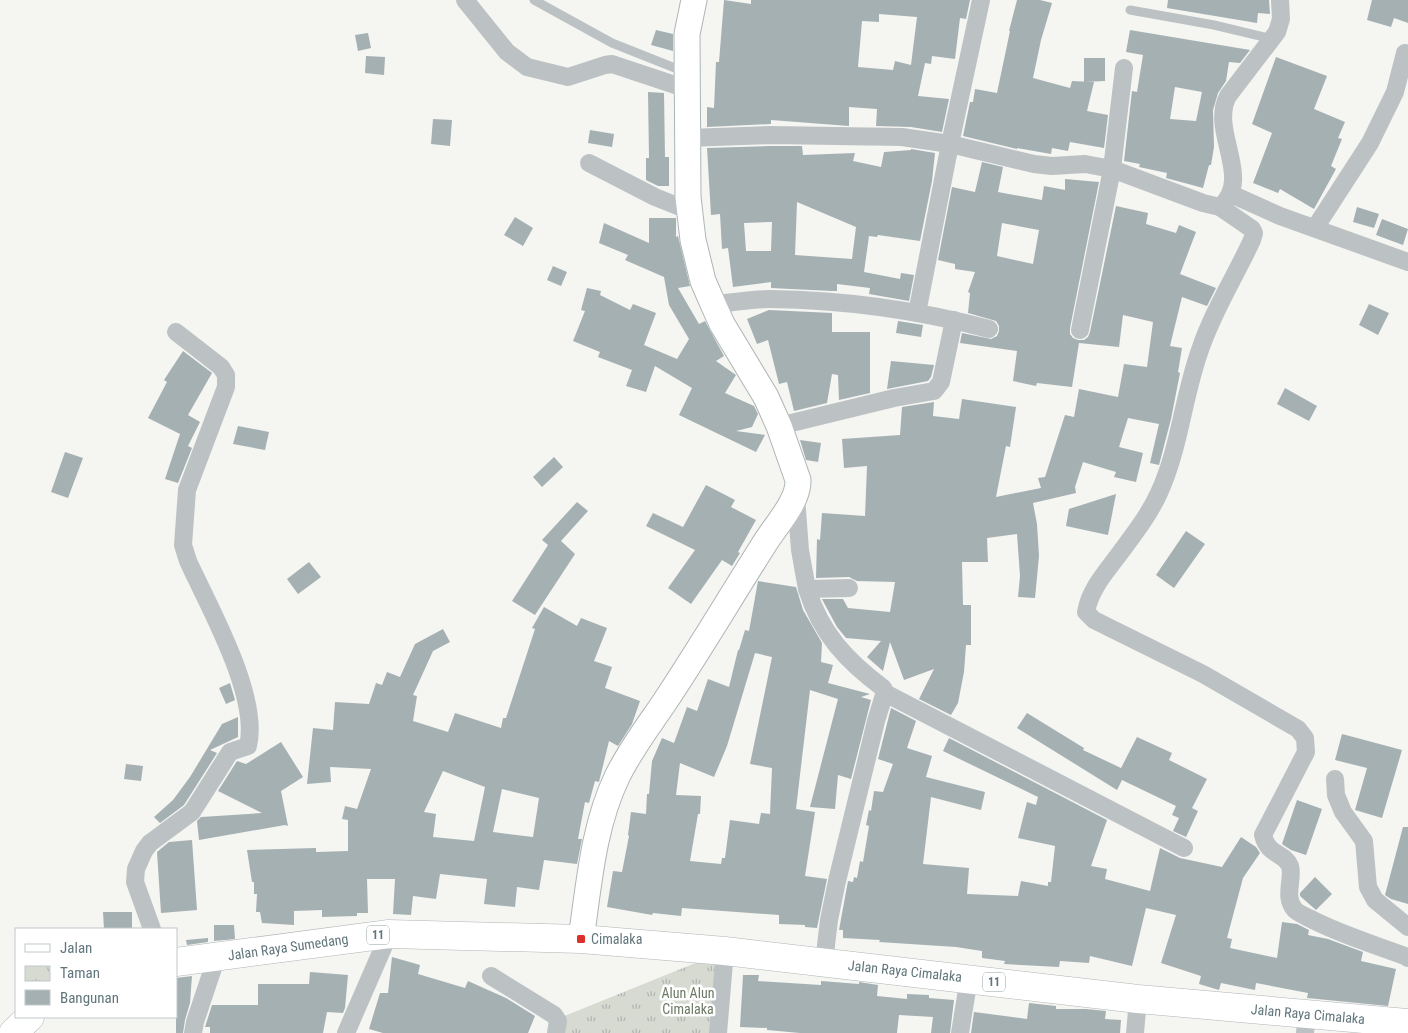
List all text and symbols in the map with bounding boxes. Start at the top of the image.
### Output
road number: 11 [367,926,389,944]
legend [15,928,178,1018]
street label: Jalan Raya Sumedang [227,931,349,963]
place label: Cimalaka [591,931,642,947]
marker: Cimalaka [575,933,587,945]
text: Jalan [60,939,92,957]
street label: Jalan Raya Cimalaka [847,957,963,985]
text: Taman [60,964,100,982]
road number: 11 [983,972,1005,992]
park label: Alun Alun Cimalaka [662,985,714,1017]
text: Bangunan [60,989,119,1007]
street label: Jalan Raya Cimalaka [1250,1001,1366,1027]

